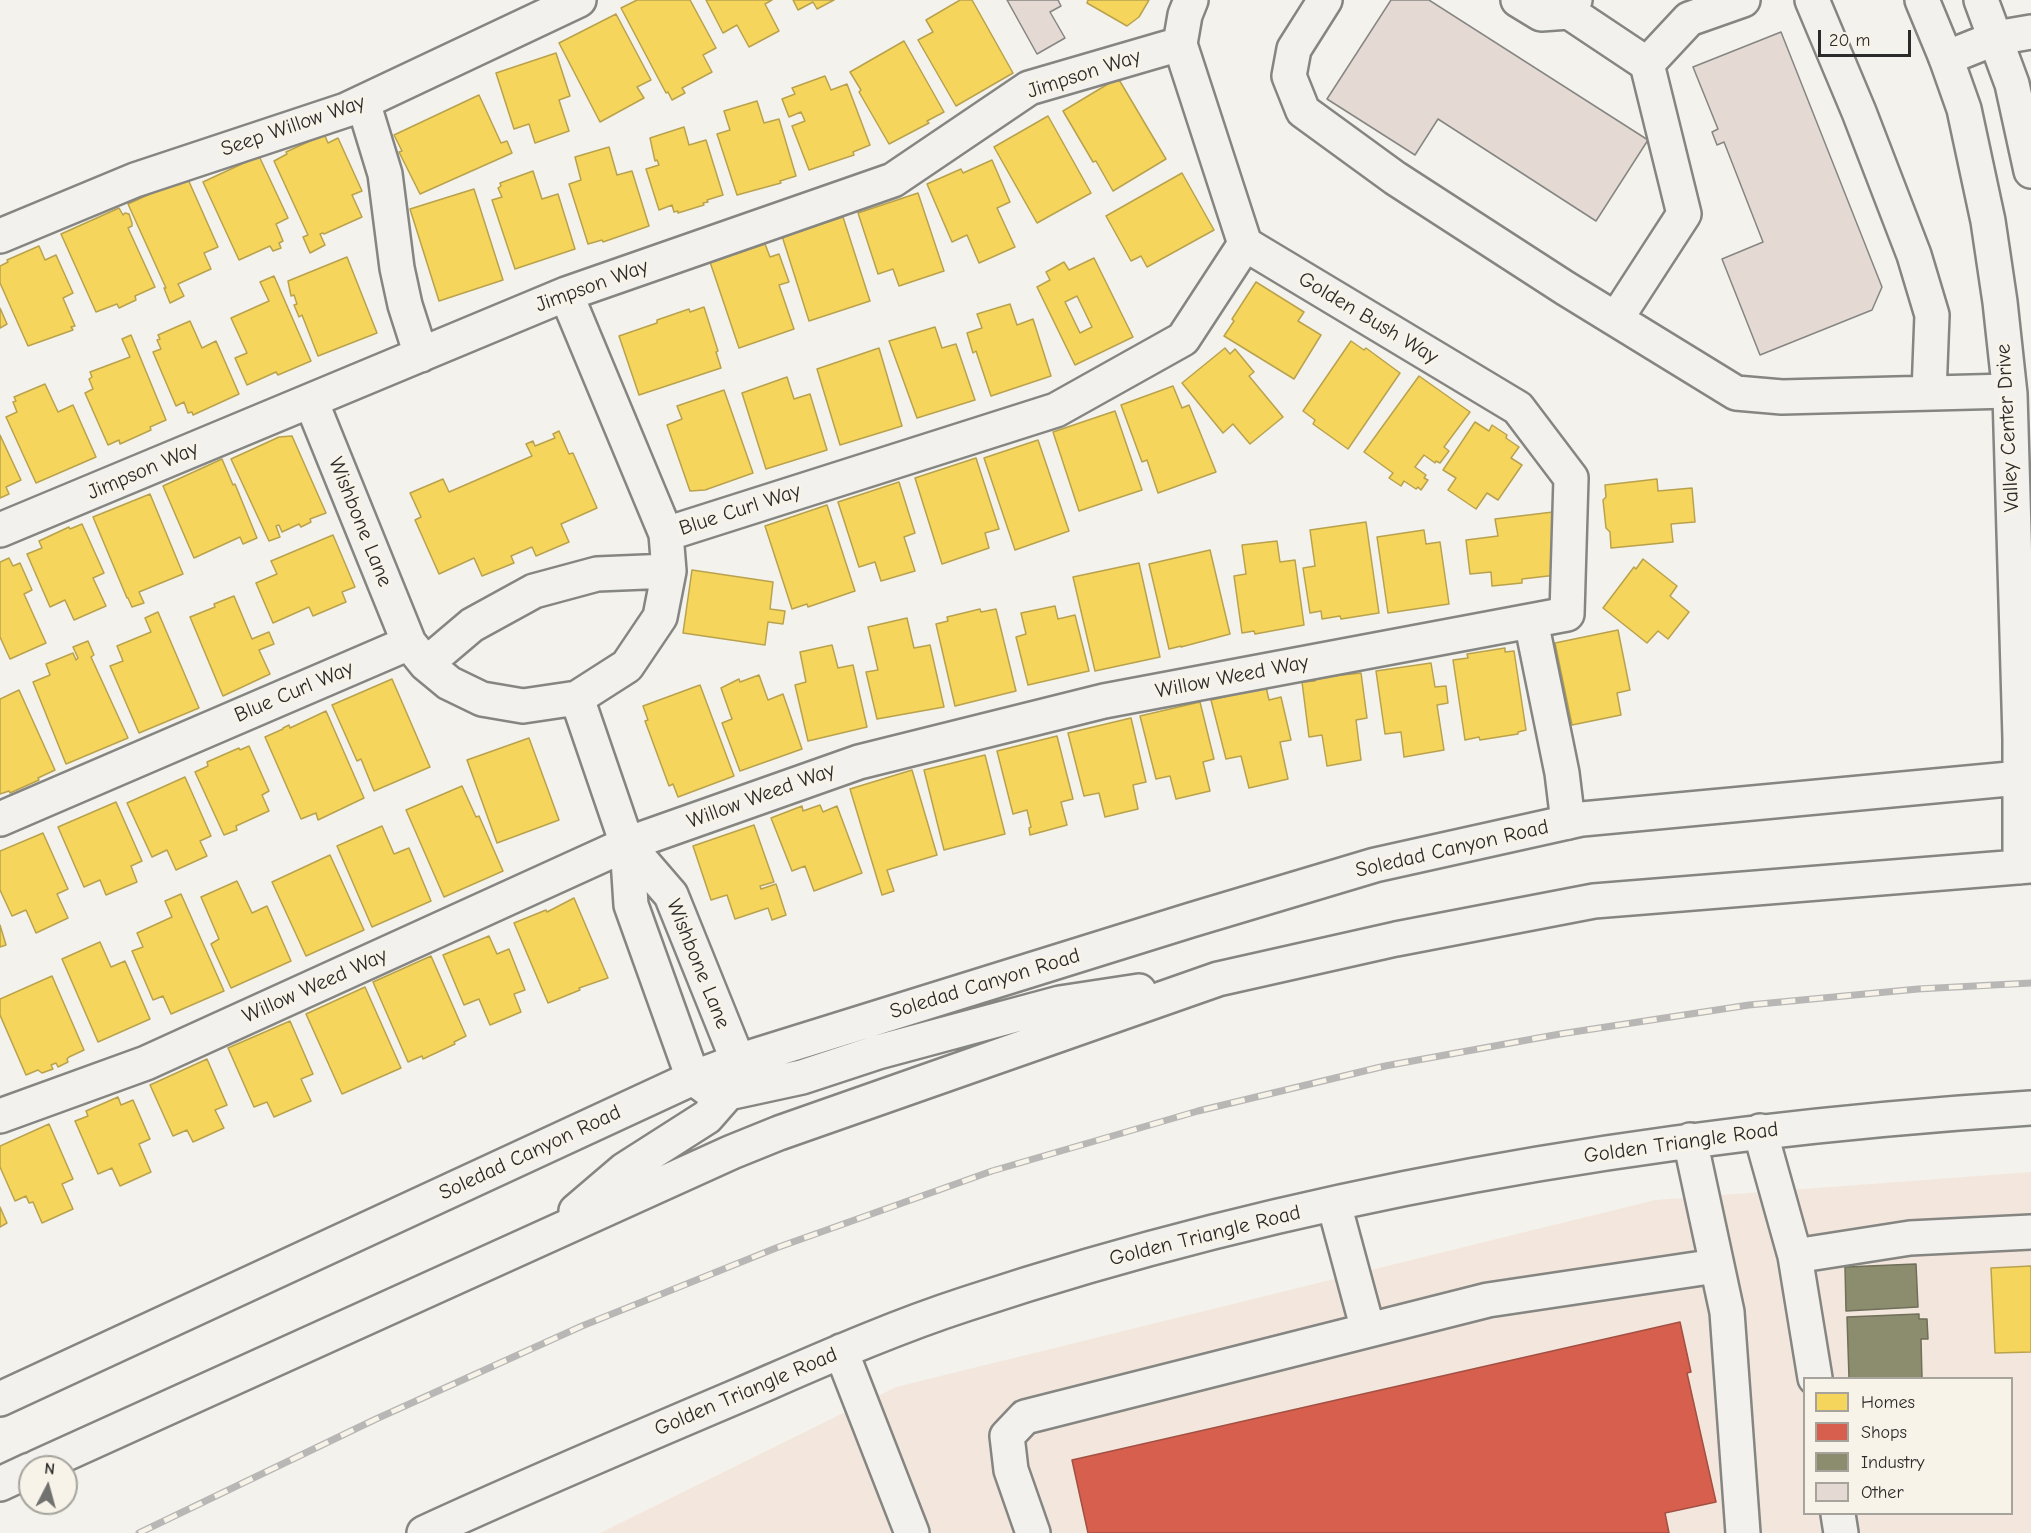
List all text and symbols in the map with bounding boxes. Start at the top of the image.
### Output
scale bar [1821,18,1914,56]
text: 20 m [1829,30,1870,51]
street label: Jimpson Way [1024,44,1144,104]
street label: Seep Willow Way [218,90,368,162]
street label: Jimpson Way [532,254,652,318]
street label: Golden Bush Way [1293,266,1443,370]
street label: Valley Center Drive [1991,343,2025,513]
street label: Jimpson Way [84,436,202,506]
street label: Wishbone Lane [323,454,397,590]
street label: Blue Curl Way [676,478,804,542]
street label: Willow Weed Way [1153,650,1311,704]
street label: Blue Curl Way [231,656,357,728]
street label: Willow Weed Way [684,758,838,834]
street label: Soledad Canyon Road [1353,815,1551,883]
street label: Wishbone Lane [661,896,735,1032]
street label: Willow Weed Way [239,943,391,1029]
street label: Soledad Canyon Road [887,943,1083,1025]
street label: Soledad Canyon Road [435,1100,625,1206]
street label: Golden Triangle Road [1582,1117,1780,1169]
street label: Golden Triangle Road [1107,1200,1303,1272]
street label: Golden Triangle Road [651,1342,841,1442]
legend [1803,1377,2013,1515]
text: Homes [1861,1392,1915,1413]
text: Shops [1861,1422,1907,1443]
text: Industry [1861,1452,1925,1473]
north arrow [18,1455,78,1515]
text: N [44,1460,56,1479]
text: Other [1861,1482,1904,1503]

